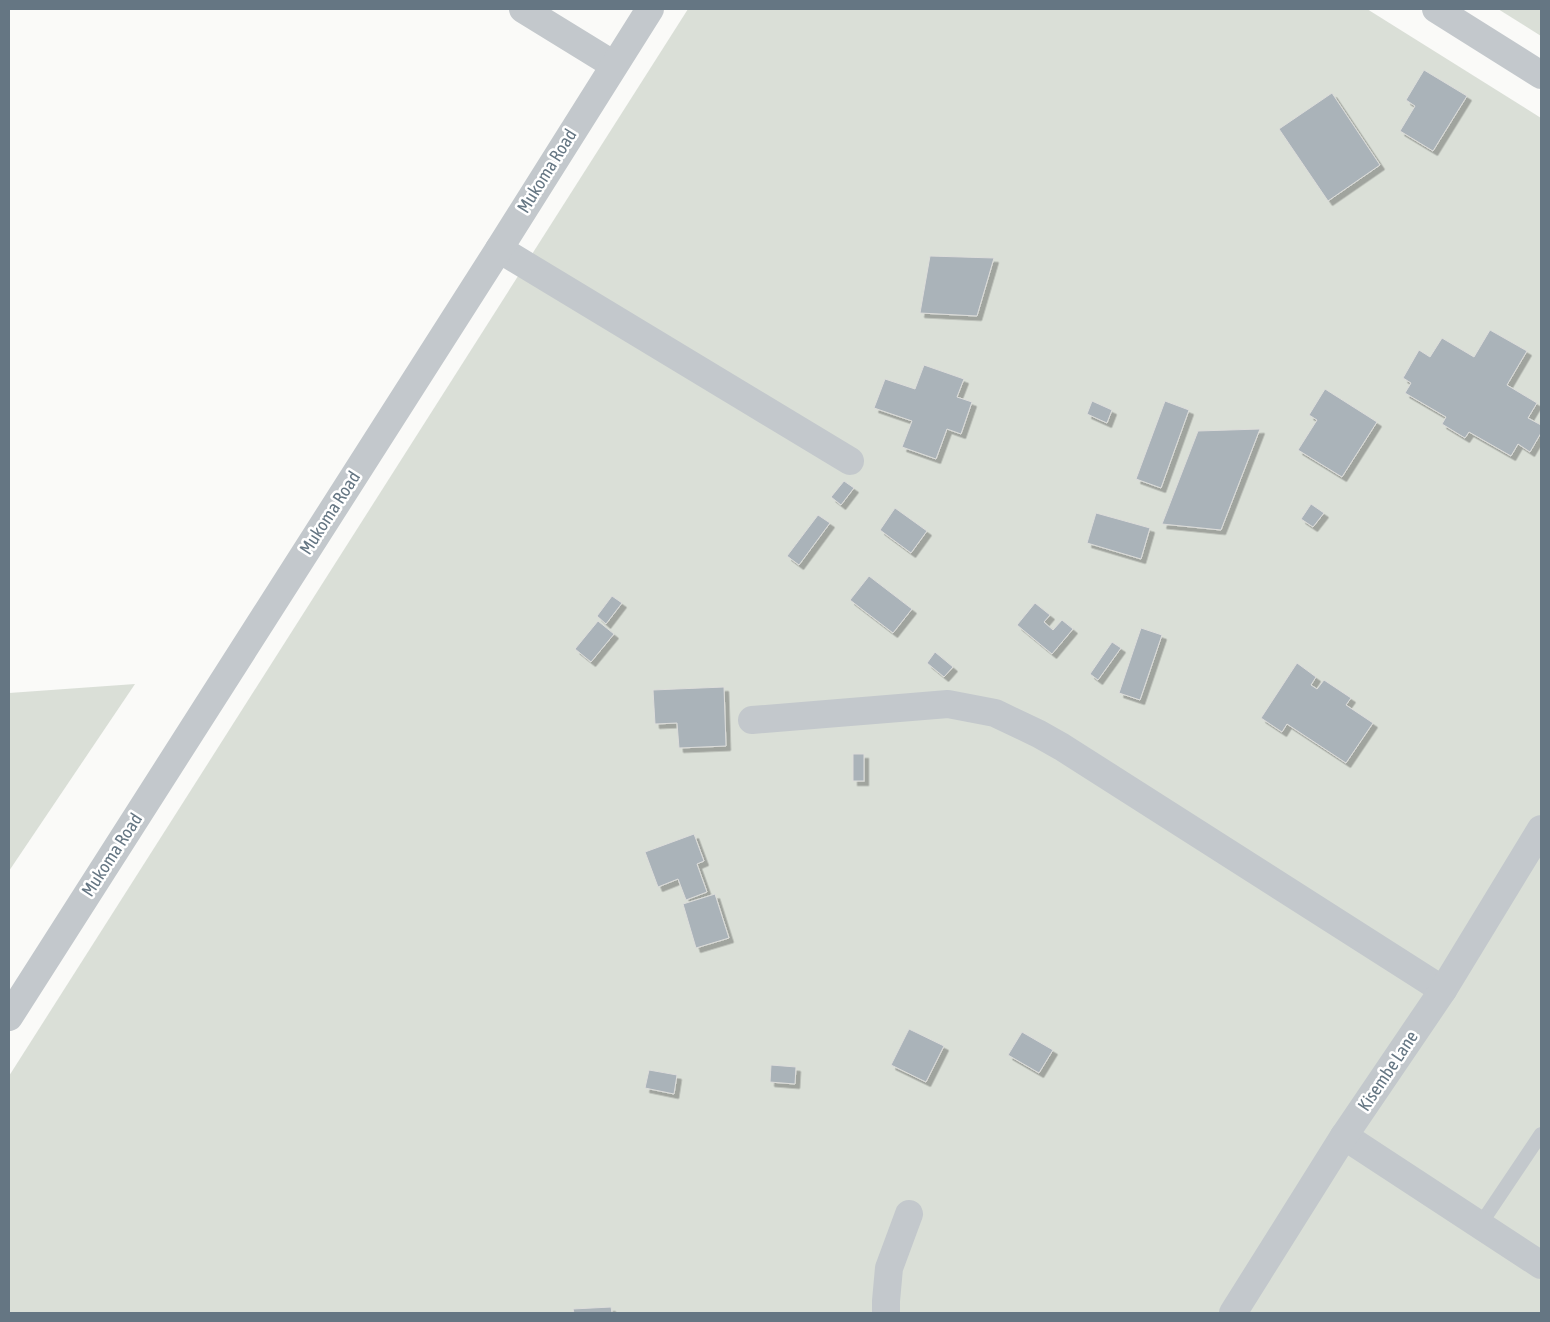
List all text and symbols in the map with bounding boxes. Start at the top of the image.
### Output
street label: Mukoma Road [513,125,581,217]
street label: Mukoma Road [295,467,364,558]
street label: Mukoma Road [77,809,146,900]
street label: Kisembe Lane [1353,1027,1422,1115]

